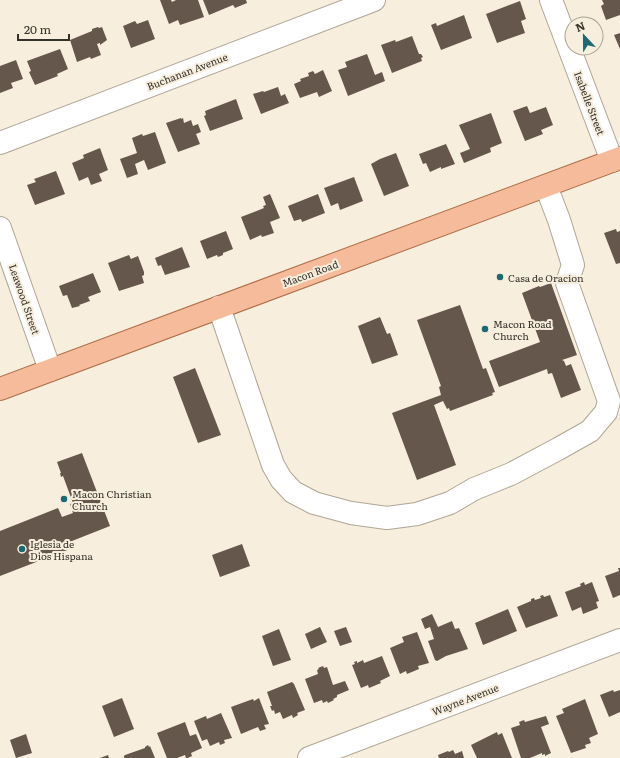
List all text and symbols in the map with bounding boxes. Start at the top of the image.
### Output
scale bar [18,16,69,42]
north arrow [564,16,604,56]
text: N [573,17,587,35]
text: 20 m [24,20,51,38]
street label: Buchanan Avenue [144,49,230,93]
street label: Isabelle Street [571,69,609,137]
street label: Macon Road [280,256,340,290]
street label: Leawood Street [6,262,44,336]
place label: Casa de Oracion [508,270,584,285]
marker: Casa de Oracion [495,272,505,282]
place label: Macon Road Church [493,316,552,343]
marker: Macon Road Church [480,324,490,334]
place label: Macon Christian Church [72,486,152,513]
marker: Macon Christian Church [59,494,69,504]
place label: Iglesia de Dios Hispana [30,536,94,563]
marker: Iglesia de Dios Hispana [17,544,27,554]
street label: Wayne Avenue [430,679,500,719]

